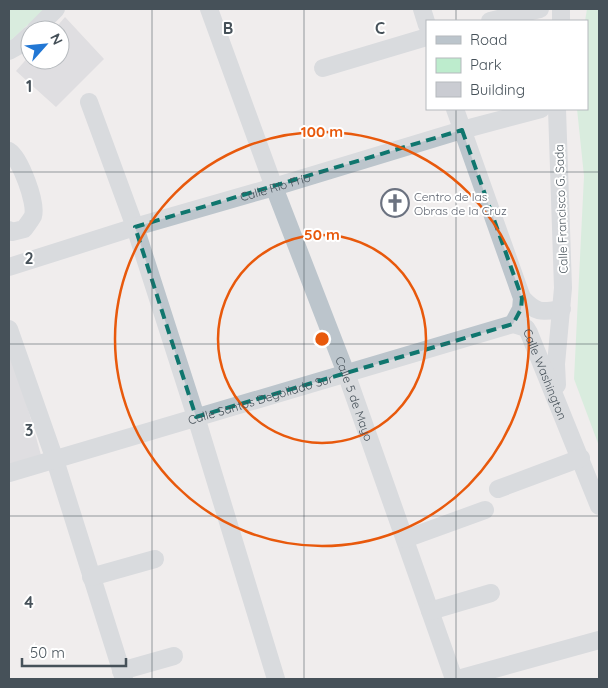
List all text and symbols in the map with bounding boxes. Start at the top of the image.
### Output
text: B [223,18,233,38]
text: C [375,18,385,38]
north arrow [20,20,70,70]
legend [426,20,588,110]
text: N [46,30,67,48]
text: Road [470,30,507,49]
text: Park [470,55,502,74]
text: 1 [26,76,32,96]
text: Building [470,80,525,99]
text: 100 m [301,122,343,141]
street label: Calle Francisco G. Sada [551,144,571,274]
street label: Calle Río Frío [238,169,312,204]
church icon: Centro de las Obras de la Cruz [380,188,410,218]
place label: Centro de las Obras de la Cruz [414,189,507,218]
text: 50 m [304,225,340,244]
text: 2 [24,248,34,268]
street label: Calle Washington [520,325,571,422]
centre of rings [313,330,331,348]
street label: Calle 5 de Mayo [333,354,377,443]
street label: Calle Santos Degollado Sur [186,370,335,427]
text: 3 [25,420,33,440]
text: 4 [24,592,34,612]
scale bar [22,636,126,668]
text: 50 m [30,643,65,662]

